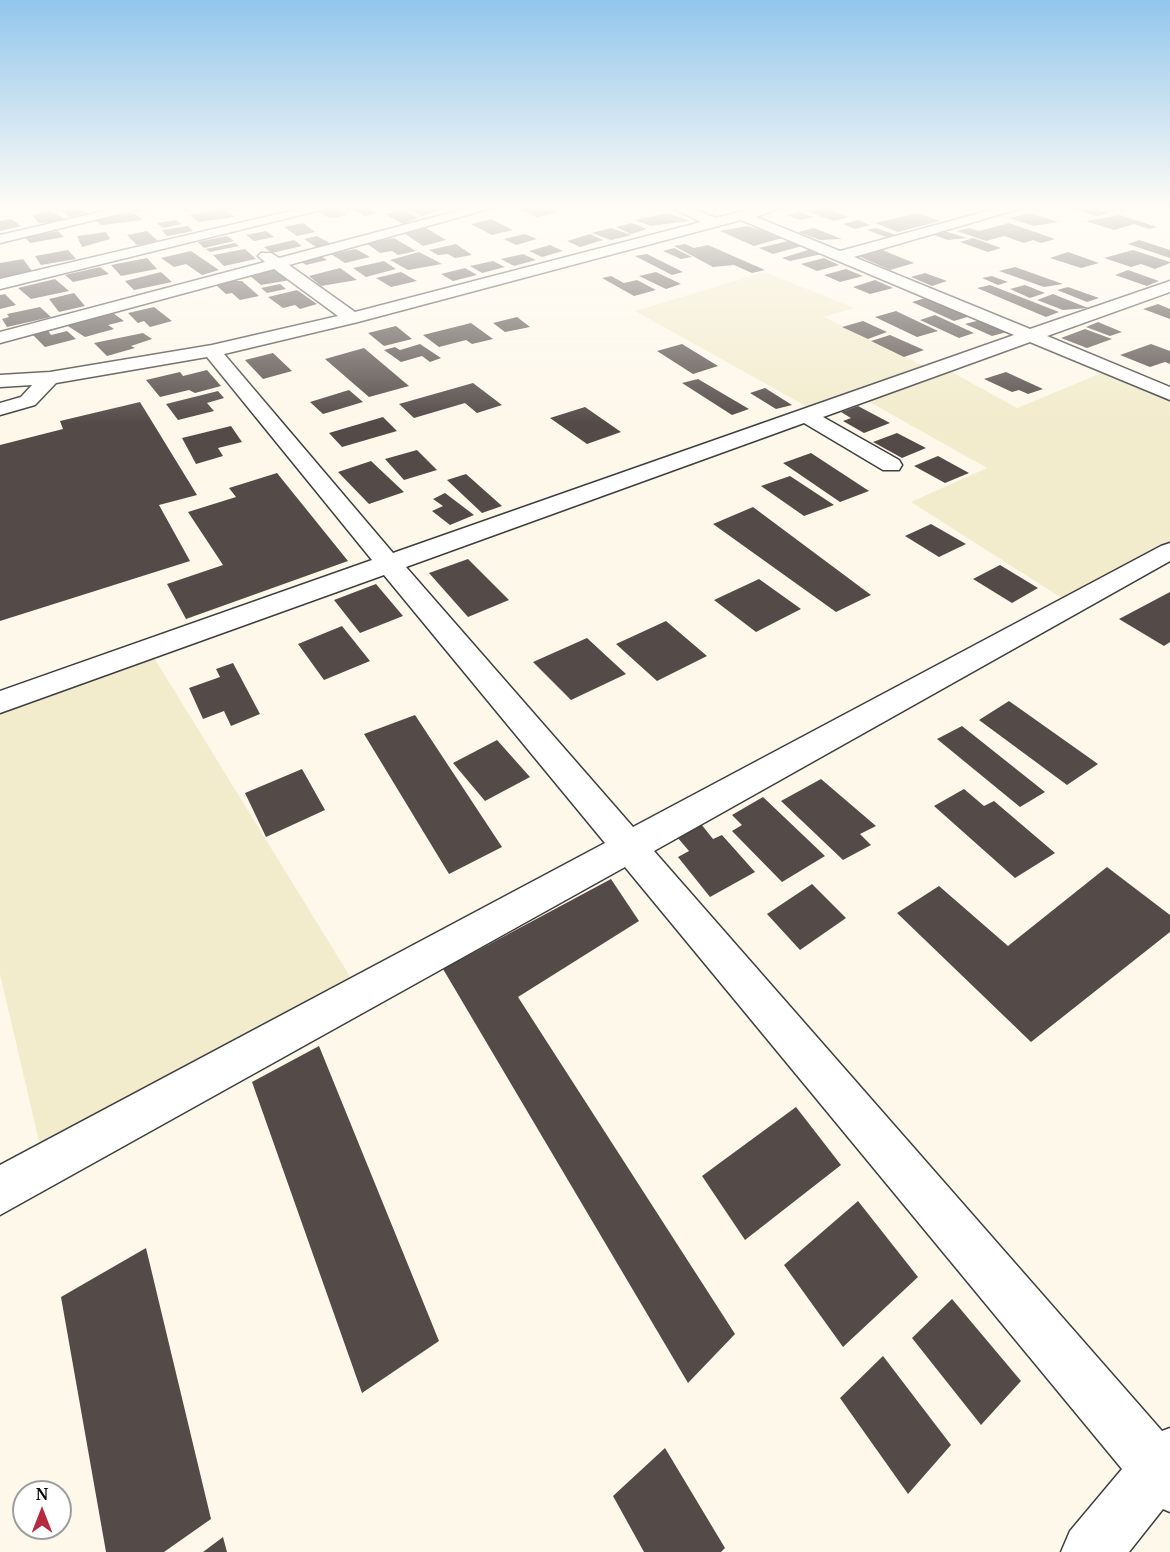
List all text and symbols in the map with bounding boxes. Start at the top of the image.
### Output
north arrow [12,1480,72,1540]
text: N [36,1483,48,1505]

